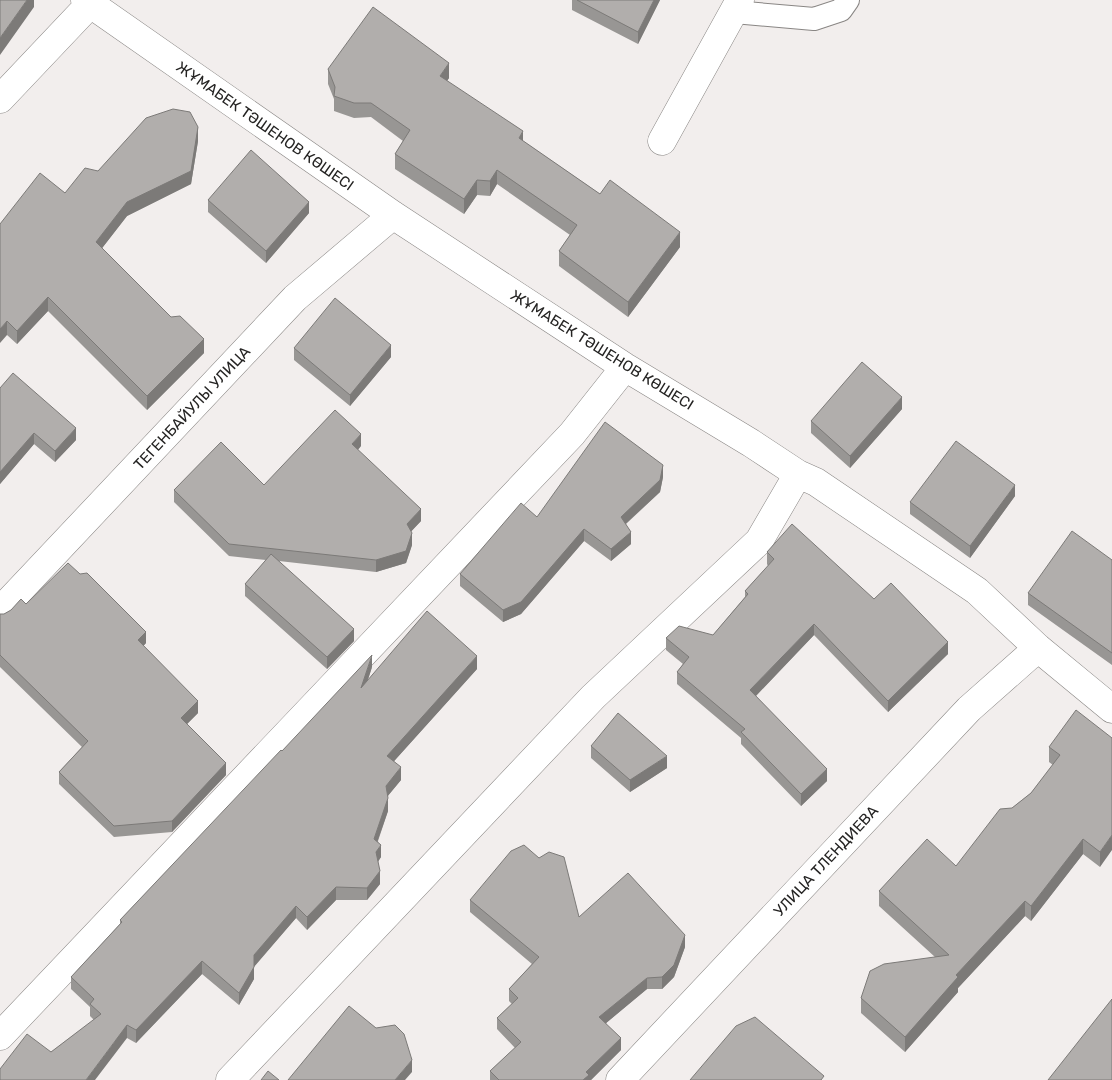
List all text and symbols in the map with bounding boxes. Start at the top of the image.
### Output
street label: ЖҰМАБЕК ТӘШЕНОВ КӨШЕСІ [173,58,357,194]
street label: ЖҰМАБЕК ТӘШЕНОВ КӨШЕСІ [507,286,697,414]
street label: ТЕГЕНБАЙУЛЫ УЛИЦА [130,343,254,473]
street label: УЛИЦА ТЛЕНДИЕВА [770,802,882,920]

